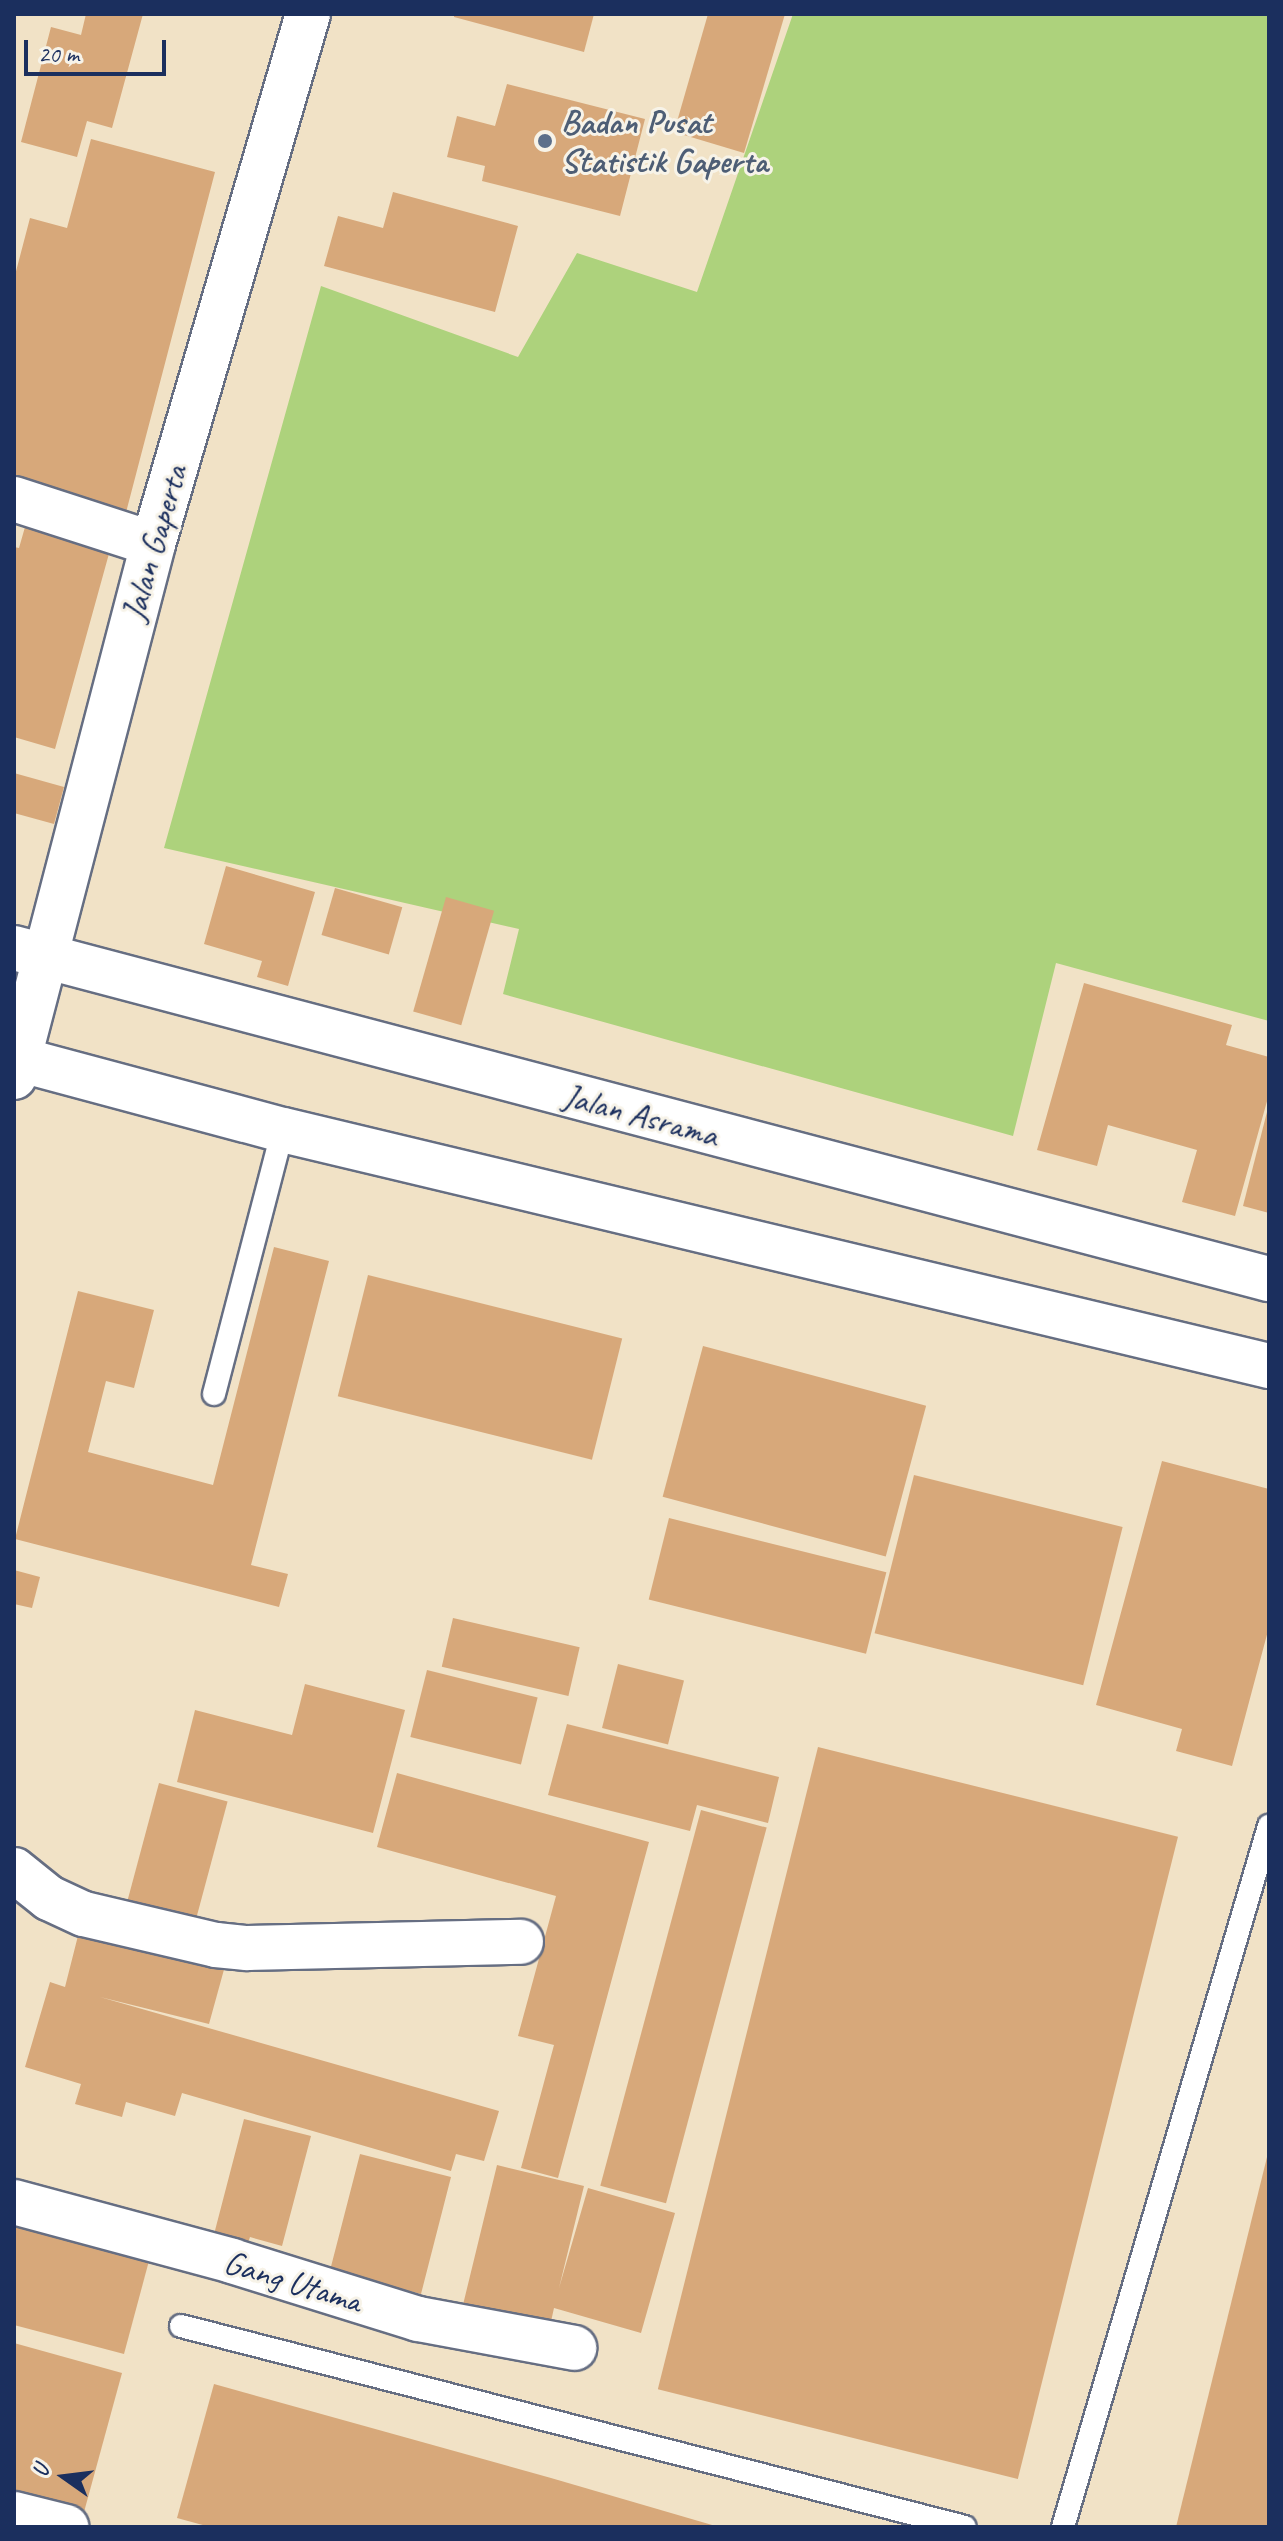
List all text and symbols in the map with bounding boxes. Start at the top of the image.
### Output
scale bar [28,24,170,74]
text: 20 m [38,39,79,69]
place label: Badan Pusat Statistik Gaperta [561,101,768,180]
marker: Badan Pusat Statistik Gaperta [536,132,554,150]
street label: Jalan Gaperta [112,460,196,626]
street label: Jalan Asrama [560,1075,722,1155]
street label: Gang Utama [217,2240,369,2322]
north arrow [24,2437,104,2517]
text: U [26,2463,56,2480]

